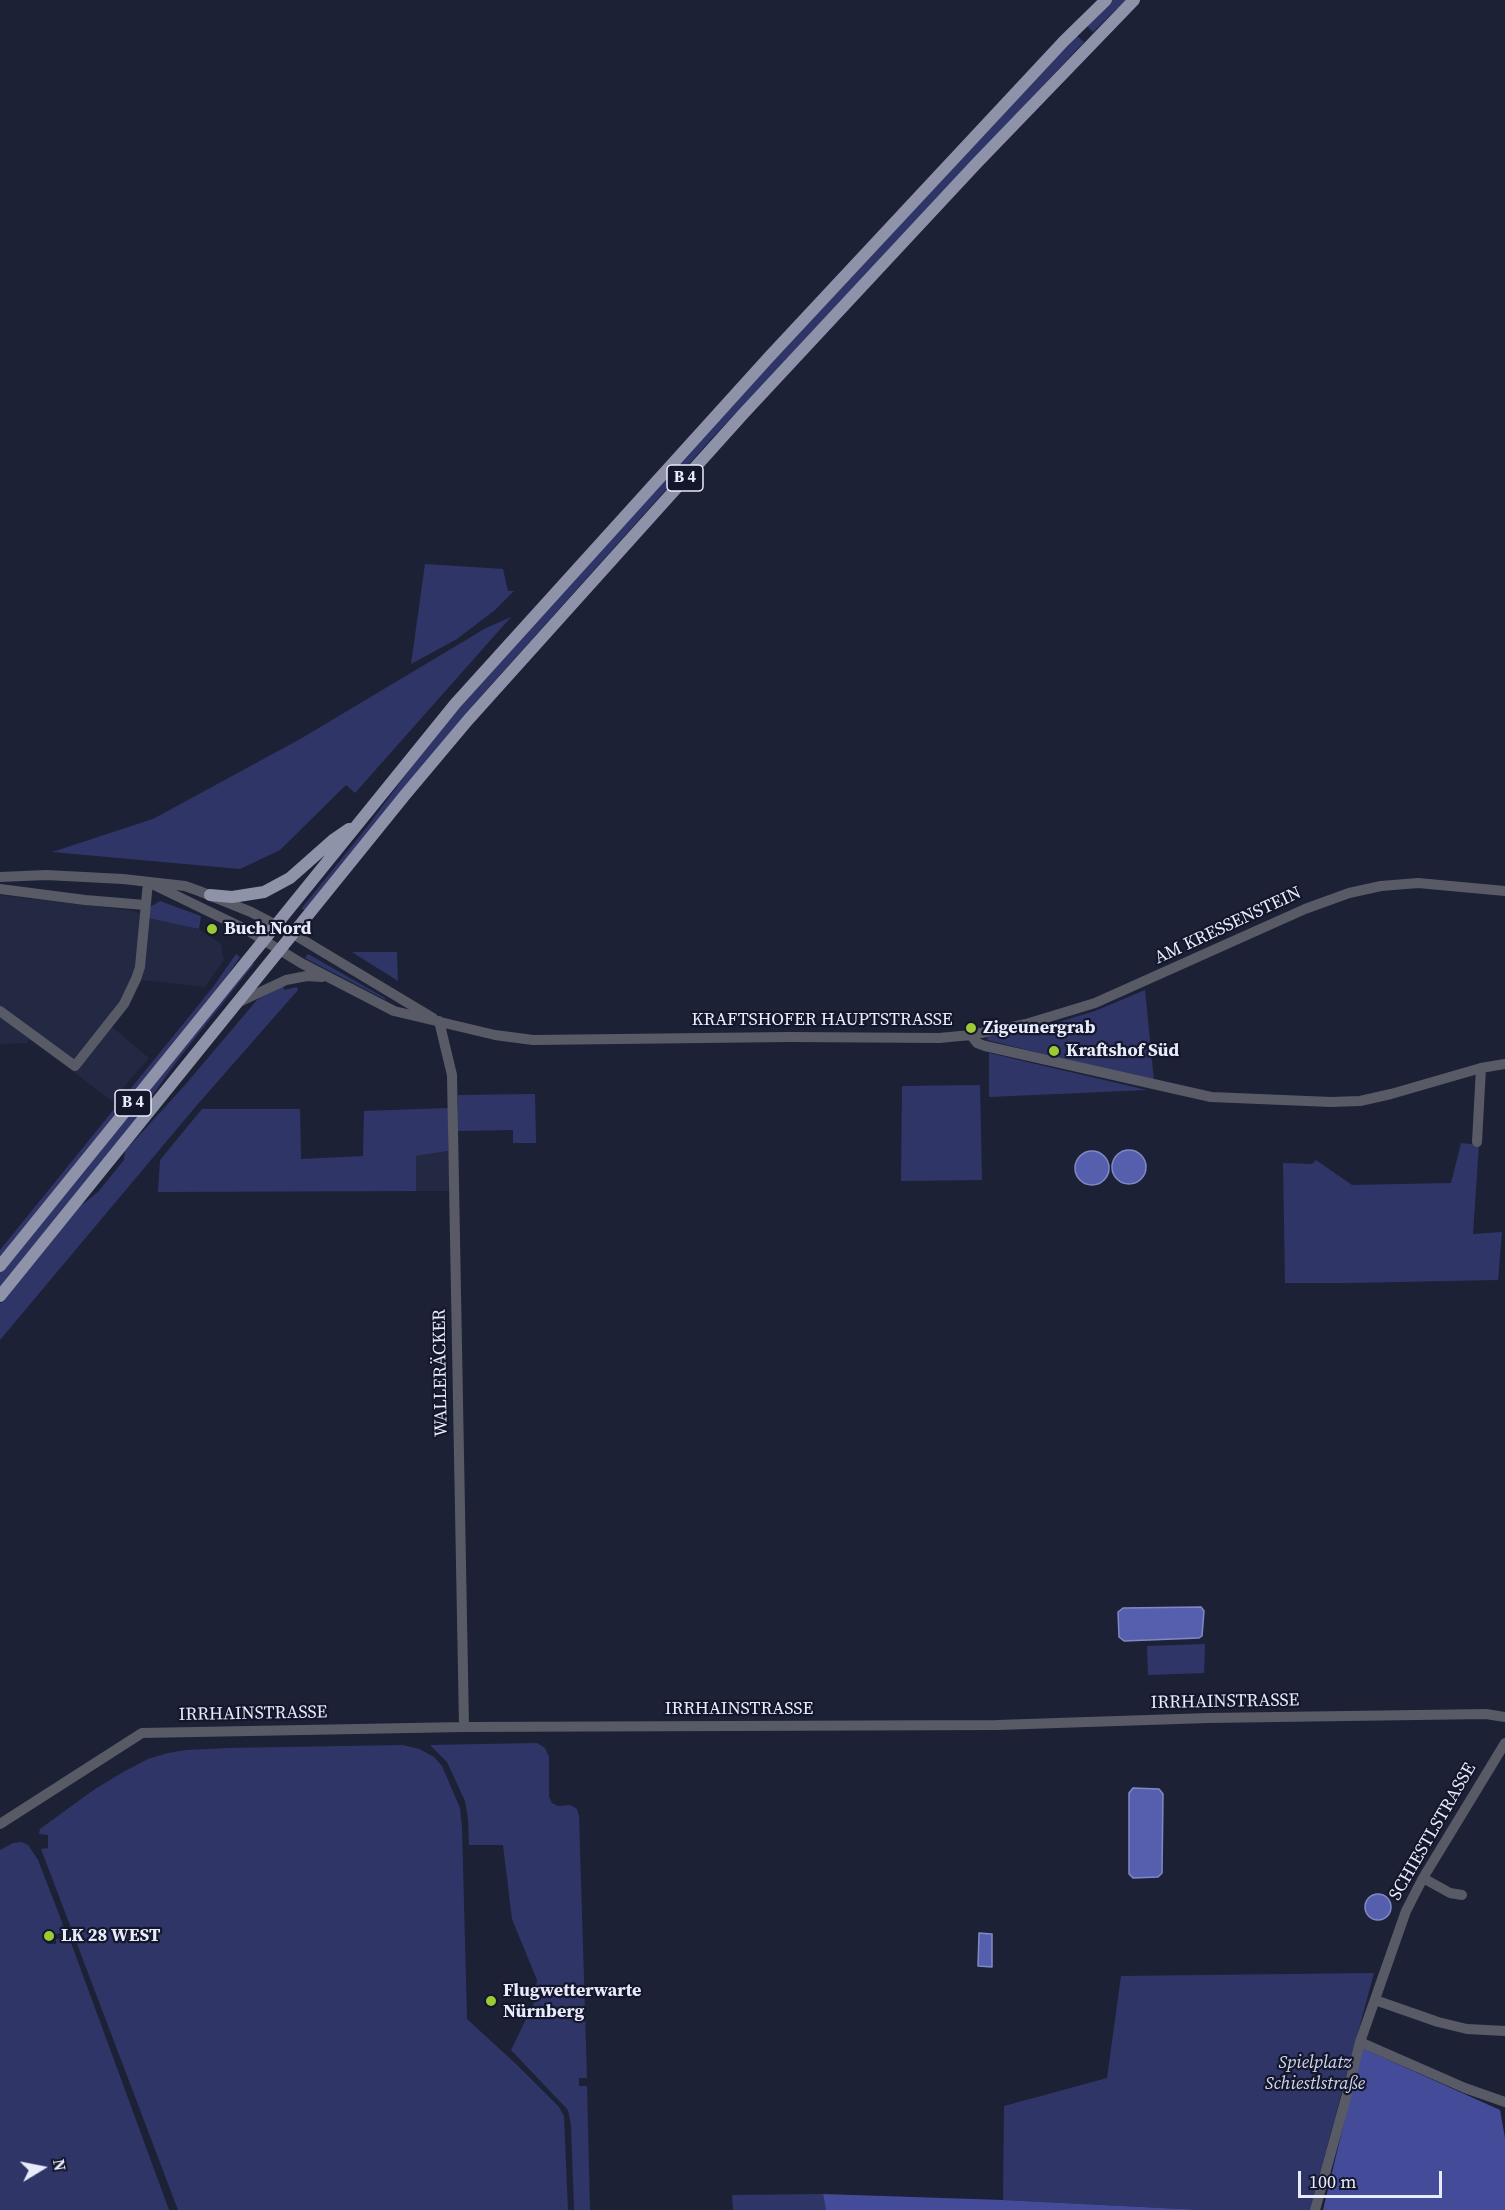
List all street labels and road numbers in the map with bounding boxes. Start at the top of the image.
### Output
road number: B 4 [667,465,703,491]
street label: AM KRESSENSTEIN [1151,883,1305,969]
street label: KRAFTSHOFER HAUPTSTRASSE [691,1009,953,1031]
road number: B 4 [115,1090,151,1116]
street label: WALLERÄCKER [429,1309,453,1437]
street label: IRRHAINSTRASSE [1151,1690,1299,1714]
street label: IRRHAINSTRASSE [665,1698,813,1720]
street label: IRRHAINSTRASSE [179,1702,327,1726]
street label: SCHIESTLSTRASSE [1385,1759,1481,1905]

